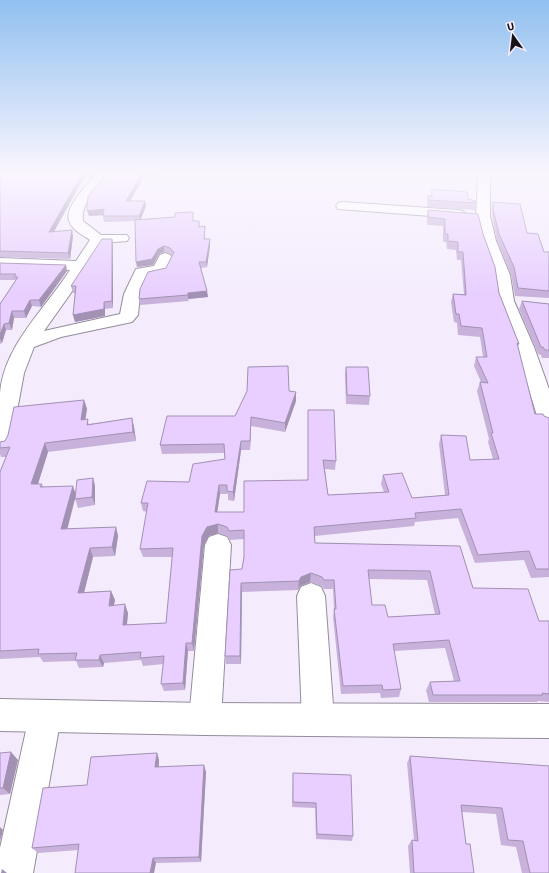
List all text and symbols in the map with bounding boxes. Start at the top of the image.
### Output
north arrow [493,16,533,56]
text: U [505,19,516,35]

